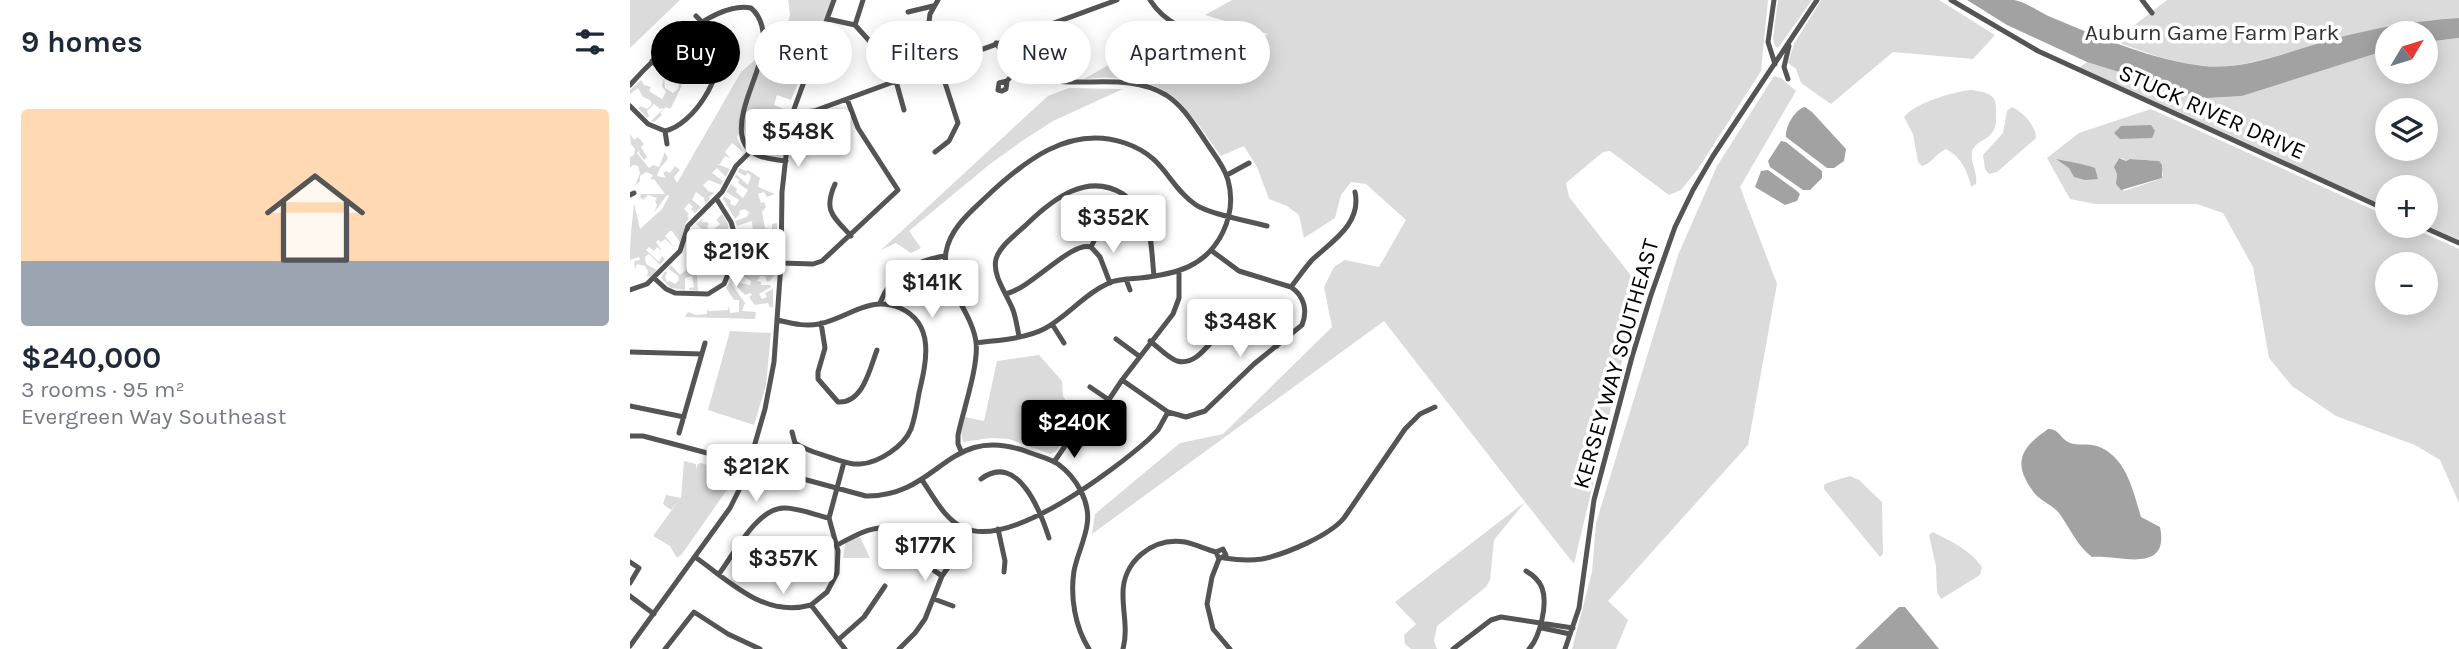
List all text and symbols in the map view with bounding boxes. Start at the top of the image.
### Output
park label: Auburn Game Farm Park [2085,19,2339,46]
chip: Buy [651,21,740,84]
chip: Rent [754,21,852,84]
chip: Filters [866,21,983,84]
chip: New [997,21,1091,84]
chip: Apartment [1105,21,1270,84]
north arrow [2375,21,2438,84]
map controls [2375,21,2438,315]
icon: filters [571,23,609,61]
text: 9 homes [21,24,143,60]
street label: STUCK RIVER DRIVE [2114,59,2310,165]
button: layers [2375,98,2438,161]
pin: $548K [749,110,847,169]
text: $548K [762,118,834,145]
icon: home [252,155,378,281]
button: + [2375,175,2438,238]
pin: $352K [1064,196,1162,255]
text: $352K [1077,204,1149,231]
pin: $219K [687,230,785,289]
street label: KERSEY WAY SOUTHEAST [1567,236,1665,492]
text: $219K [702,238,770,265]
button: − [2375,252,2438,315]
pin: $141K [883,260,981,320]
text: $141K [902,269,962,296]
pin: $348K [1191,300,1289,359]
text: $348K [1203,308,1277,335]
text: $240,000 [21,340,161,376]
text: 3 rooms · 95 m² [21,376,185,403]
pin: $240K [1025,400,1123,460]
text: Evergreen Way Southeast [21,403,286,430]
text: $240K [1037,409,1111,436]
pin: $212K [707,444,805,504]
text: $212K [723,453,789,480]
pin: $177K [876,524,974,583]
text: $177K [894,532,956,559]
pin: $357K [734,536,832,596]
text: $357K [748,545,818,572]

